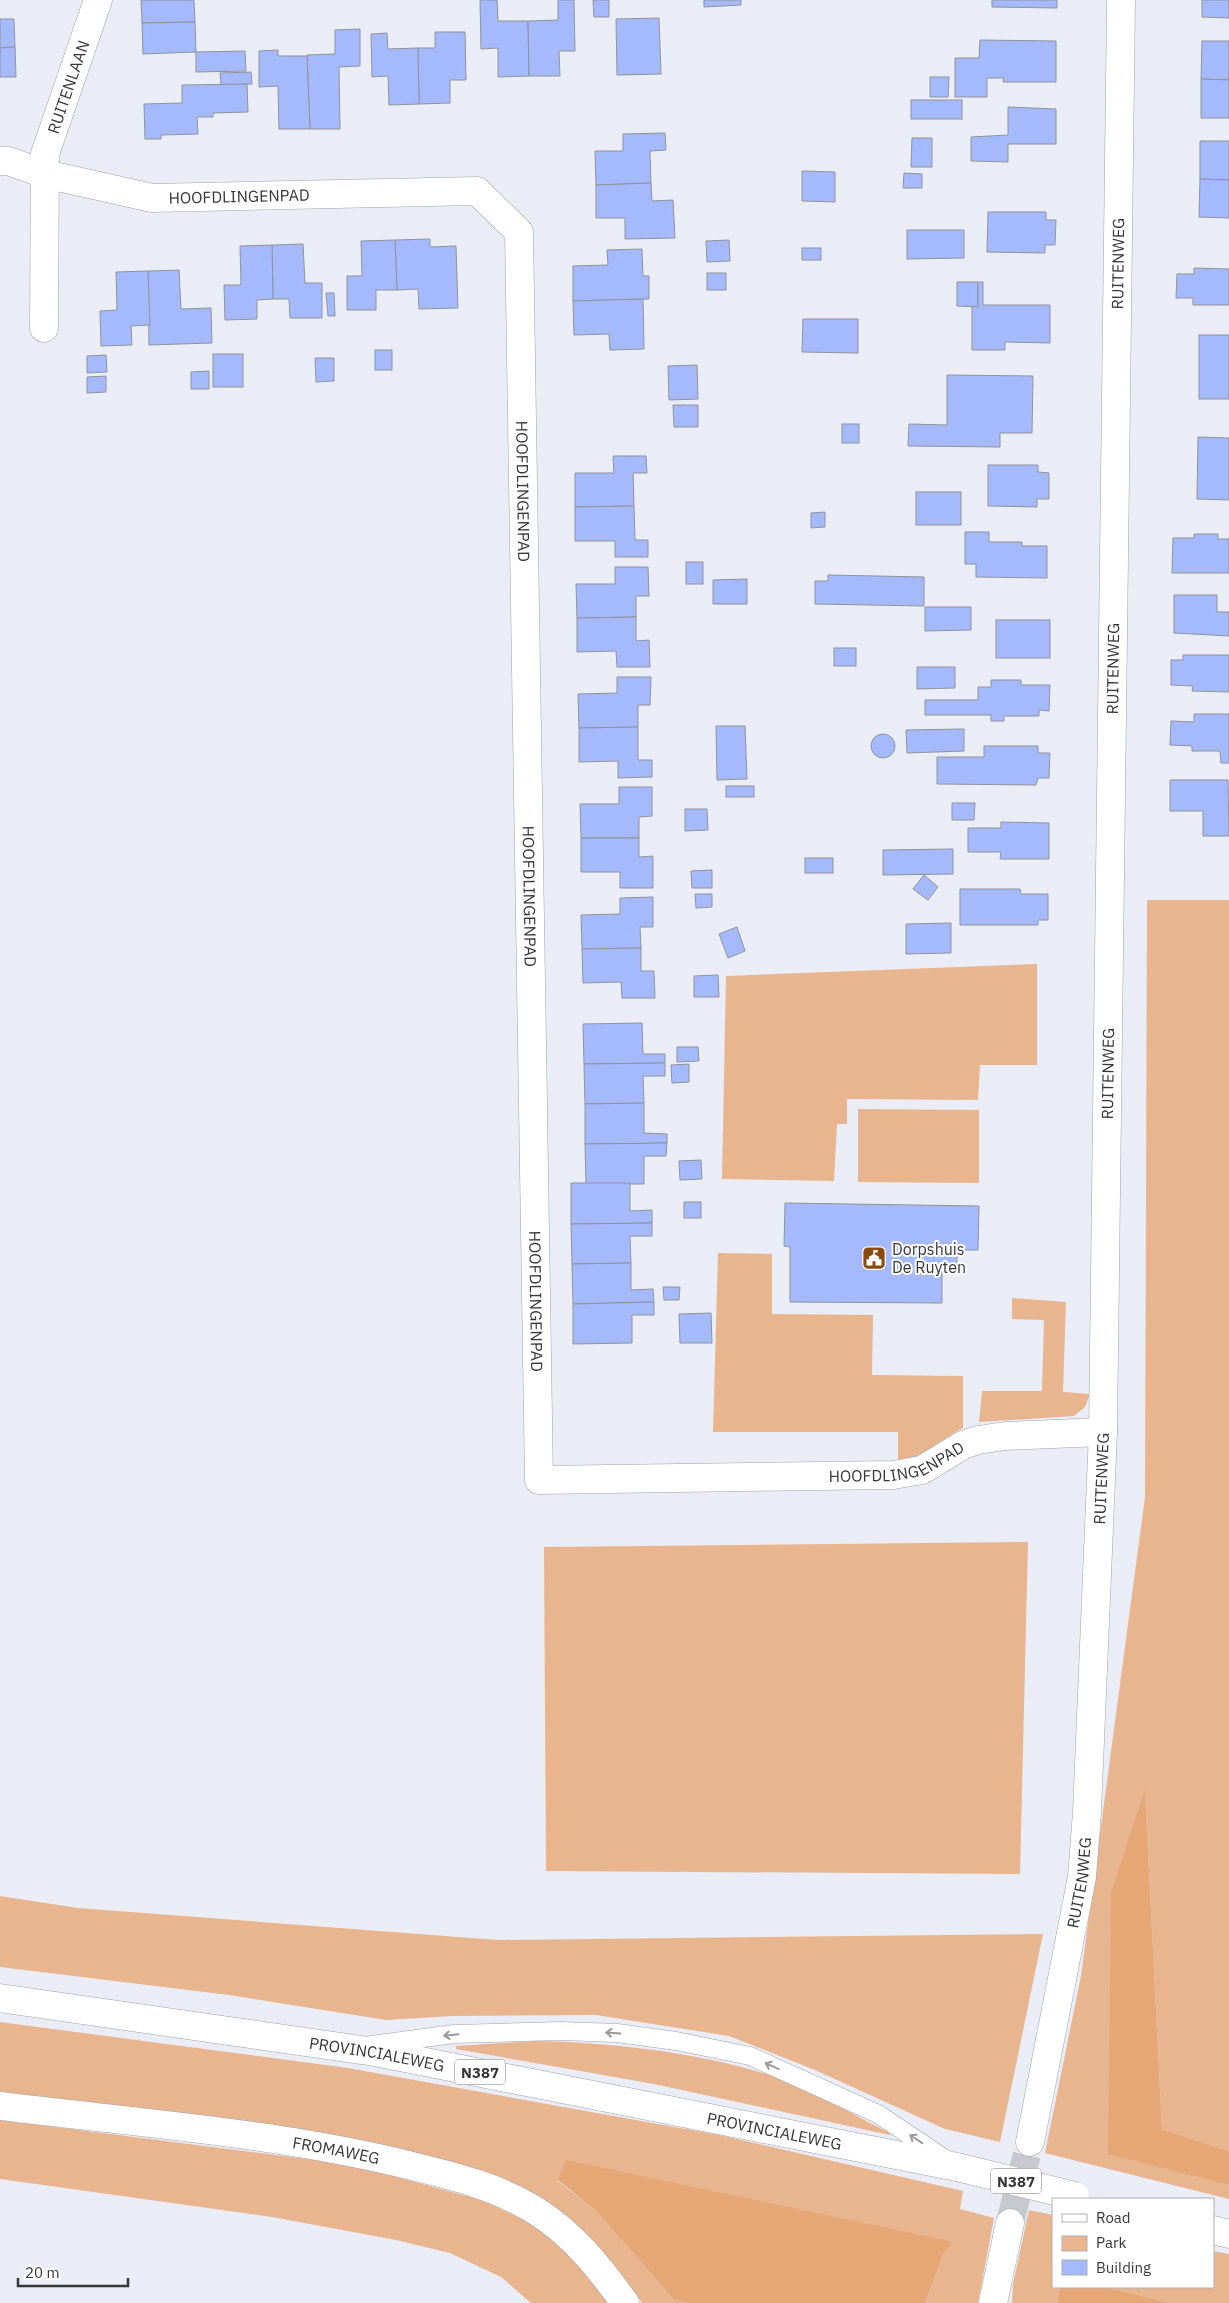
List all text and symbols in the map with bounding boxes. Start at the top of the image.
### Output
street label: RUITENLAAN [43,38,93,136]
street label: HOOFDLINGENPAD [168,185,310,208]
street label: RUITENWEG [1107,218,1128,310]
street label: HOOFDLINGENPAD [512,421,534,562]
street label: RUITENWEG [1102,623,1123,715]
street label: HOOFDLINGENPAD [519,826,541,967]
street label: RUITENWEG [1097,1028,1118,1120]
street label: HOOFDLINGENPAD [525,1230,547,1372]
place label: Dorpshuis De Ruyten [892,1239,966,1277]
public building icon: Dorpshuis De Ruyten [861,1245,887,1271]
street label: RUITENWEG [1089,1432,1113,1525]
street label: HOOFDLINGENPAD [828,1437,968,1486]
street label: RUITENWEG [1062,1837,1095,1930]
one-way arrow [606,2029,622,2038]
one-way arrow [443,2030,459,2040]
street label: PROVINCIALEWEG [308,2033,446,2076]
road number: N387 [455,2060,505,2084]
one-way arrow [765,2061,780,2071]
street label: PROVINCIALEWEG [705,2108,844,2154]
street label: FROMAWEG [291,2132,381,2168]
one-way arrow [910,2134,924,2144]
road number: N387 [991,2168,1041,2194]
legend [1052,2198,1214,2288]
text: Road [1096,2208,1131,2227]
text: Park [1096,2233,1126,2252]
scale bar [18,2256,128,2288]
text: Building [1096,2258,1151,2277]
text: 20 m [25,2263,60,2282]

